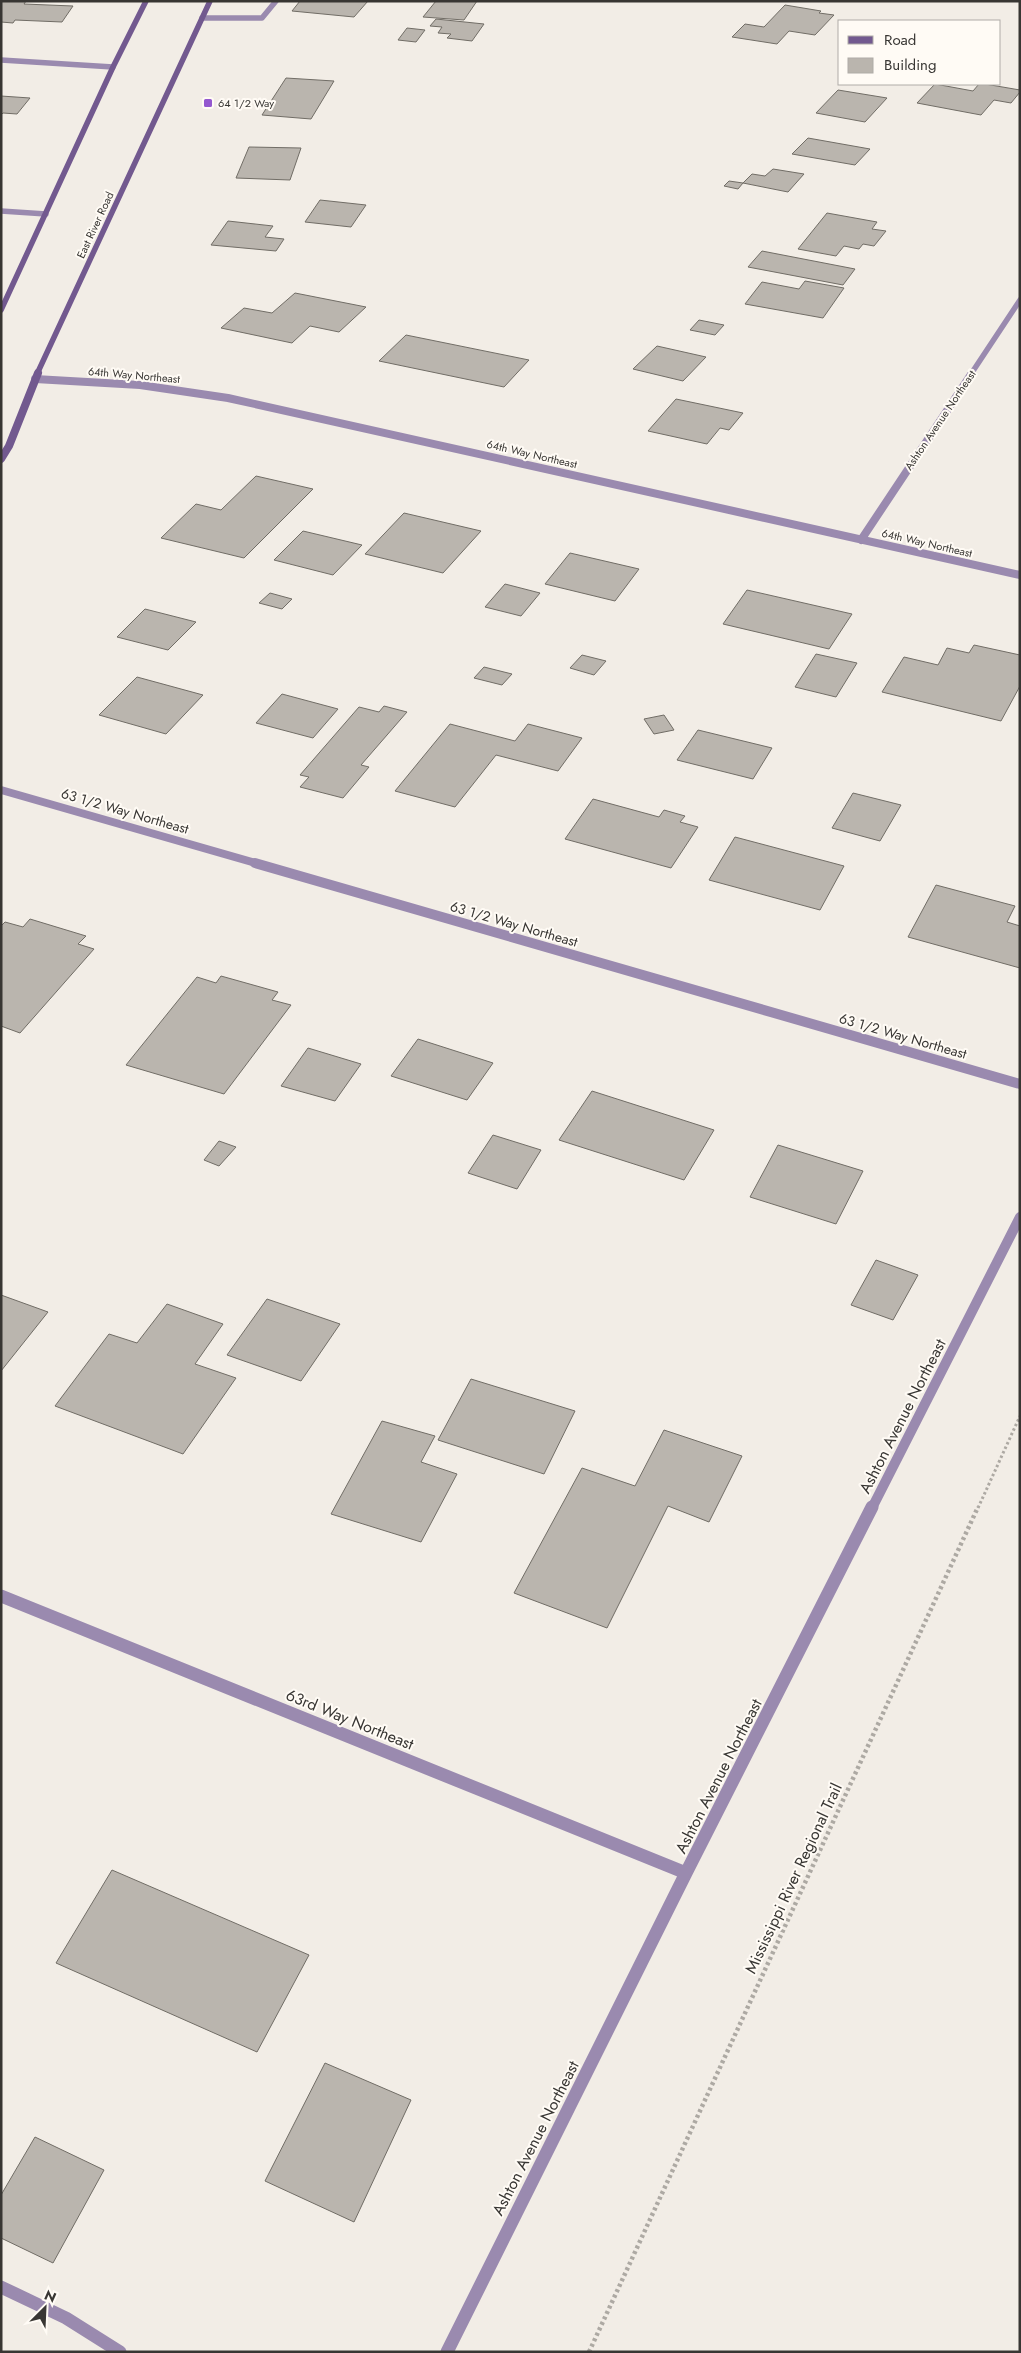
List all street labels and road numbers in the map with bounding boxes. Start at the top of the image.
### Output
street label: East River Road [73,189,117,261]
street label: 64th Way Northeast [87,363,181,387]
street label: Ashton Avenue Northeast [901,367,980,473]
street label: 64th Way Northeast [485,436,579,472]
street label: 64th Way Northeast [880,525,974,561]
street label: 63 1/2 Way Northeast [59,783,192,839]
street label: 63 1/2 Way Northeast [448,896,581,952]
street label: 63 1/2 Way Northeast [837,1008,970,1064]
street label: Ashton Avenue Northeast [853,1335,952,1498]
street label: 63rd Way Northeast [282,1683,417,1756]
street label: Ashton Avenue Northeast [669,1695,768,1858]
street label: Mississippi River Regional Trail [739,1779,848,1977]
street label: Ashton Avenue Northeast [486,2057,585,2220]

